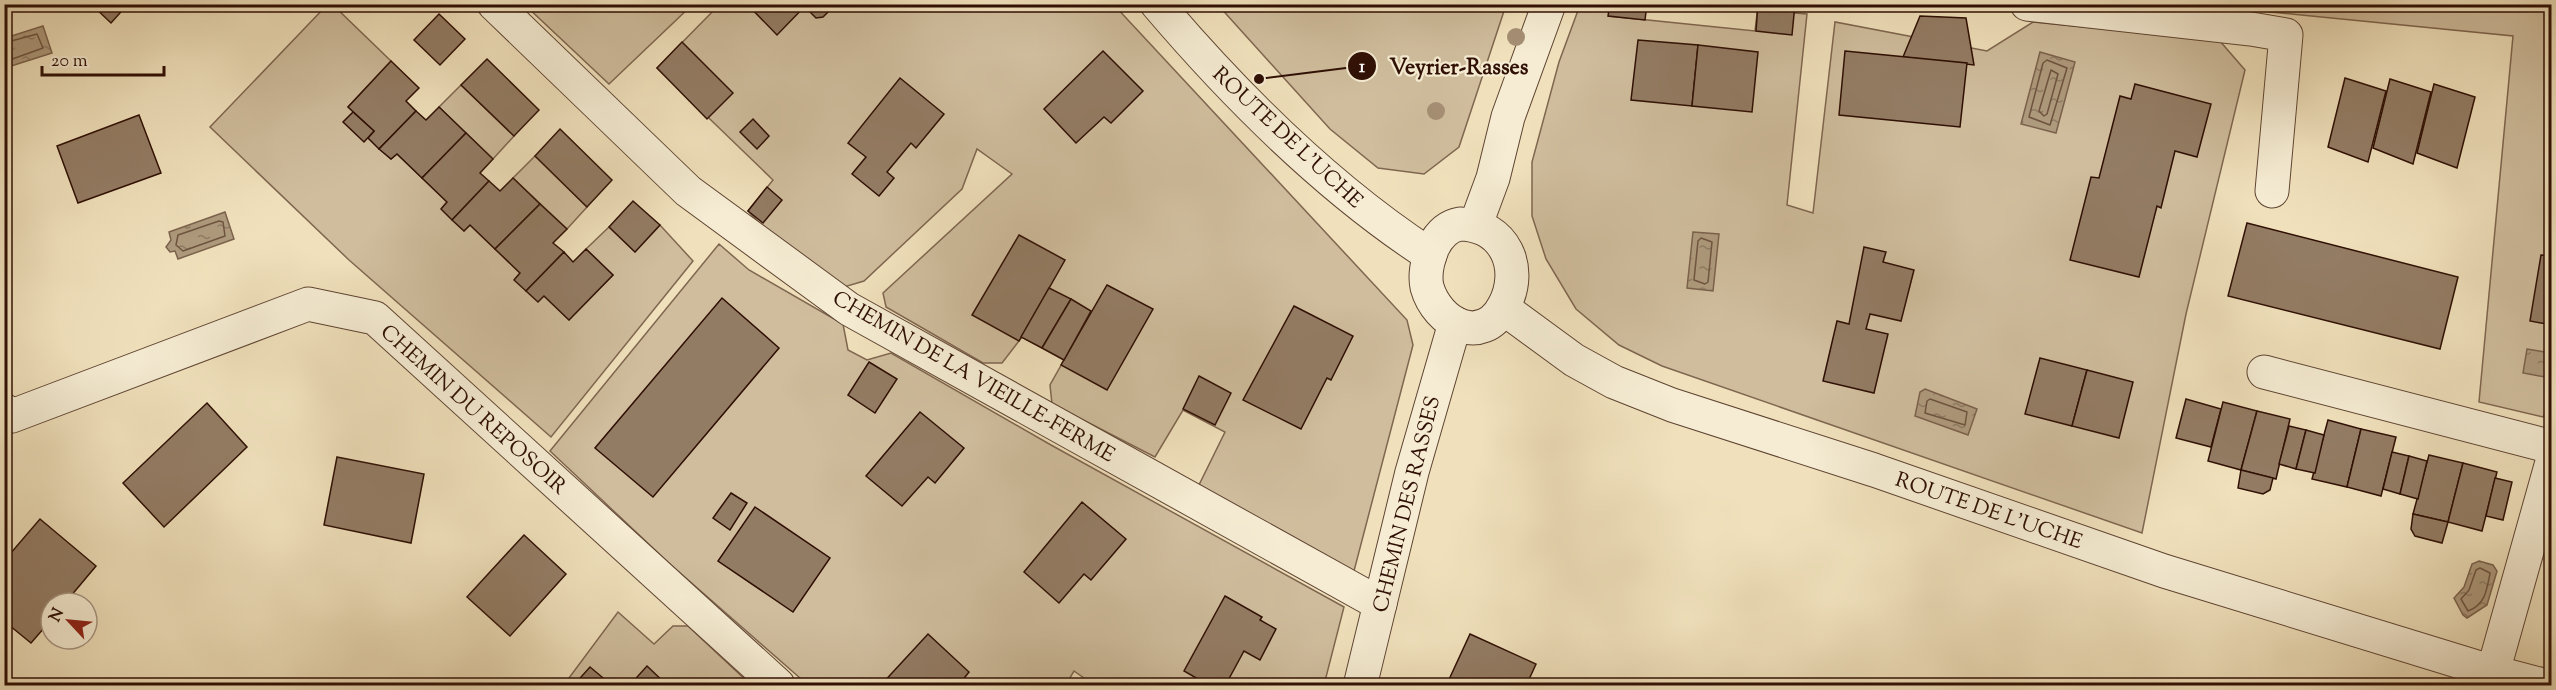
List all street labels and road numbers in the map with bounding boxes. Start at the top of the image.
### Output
street label: ROUTE DE L'UCHE [1205,61,1369,217]
street label: CHEMIN DE LA VIEILLE-FERME [826,284,1120,471]
street label: CHEMIN DU REPOSOIR [373,318,573,503]
street label: CHEMIN DES RASSES [1367,393,1449,616]
street label: ROUTE DE L'UCHE [1891,466,2086,558]

